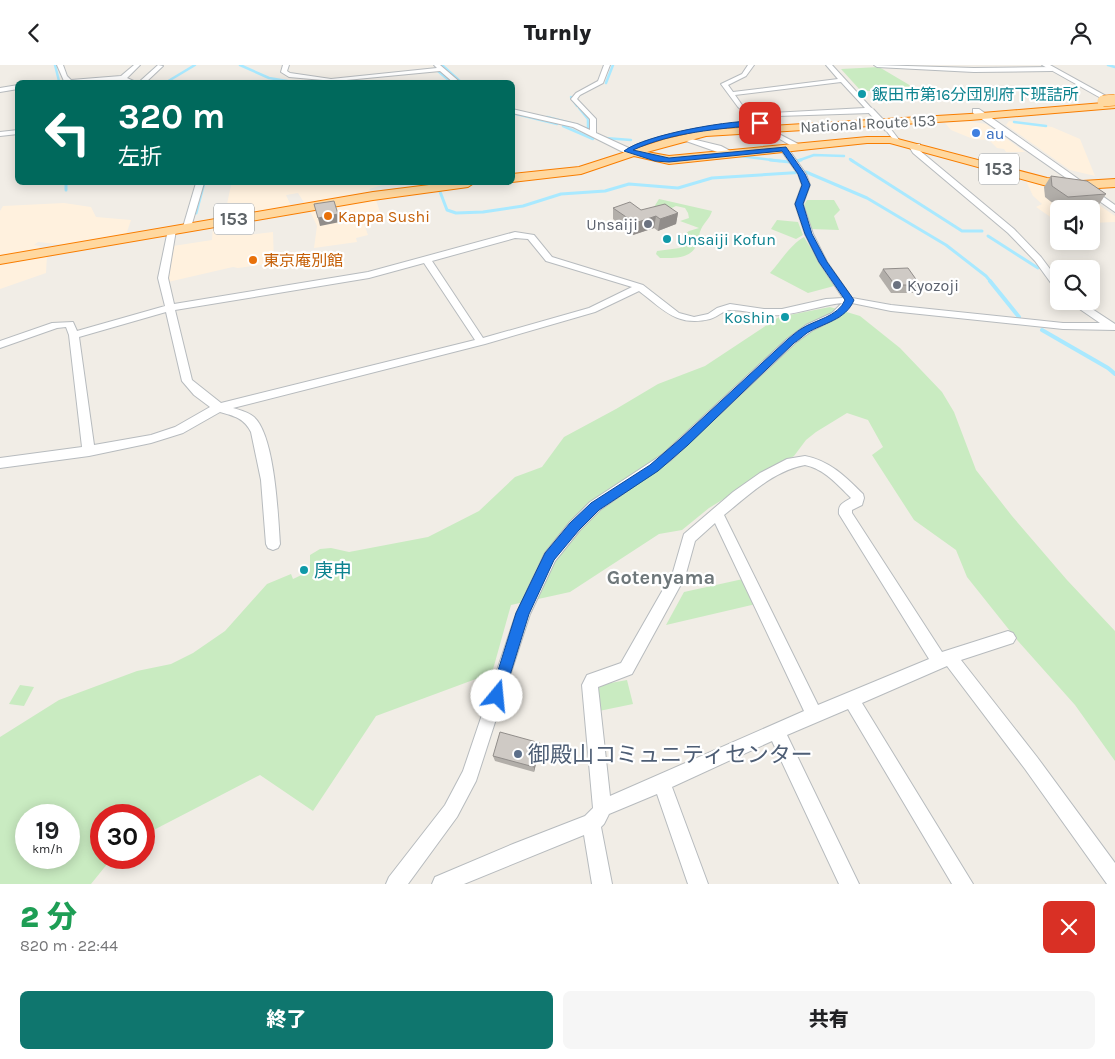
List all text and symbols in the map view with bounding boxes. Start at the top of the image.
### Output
icon: back [20,19,48,47]
icon: person [1067,19,1095,47]
text: Turnly [524,20,591,46]
place label: 飯田市第16分団別府下班詰所 [872,85,1078,104]
marker: 飯田市第16分団別府下班詰所 [856,88,868,100]
text: 320 m [118,96,225,137]
icon: left [35,100,100,165]
pin [739,102,781,144]
icon: arrive [746,109,774,137]
street label: National Route 153 [800,110,936,137]
place label: au [986,124,1005,143]
marker: au [970,127,982,139]
text: 左折 [118,144,162,170]
road number: 153 [979,153,1019,185]
map controls [1050,200,1100,310]
button: sound [1050,200,1100,250]
road number: 153 [214,203,254,235]
place label: Kappa Sushi [338,207,430,226]
marker: Kappa Sushi [322,210,334,222]
place label: Unsaiji [586,215,638,234]
marker: Unsaiji [642,218,654,230]
place label: Unsaiji Kofun [677,230,776,249]
marker: Unsaiji Kofun [661,233,673,245]
place label: 東京庵別館 [263,251,343,270]
marker: 東京庵別館 [247,254,259,266]
button: search [1050,260,1100,310]
place label: Kyozoji [907,276,959,295]
marker: Kyozoji [891,279,903,291]
place label: Koshin [724,308,775,327]
marker: Koshin [779,311,791,323]
place label: 庚申 [314,560,352,582]
marker: 庚申 [298,564,310,576]
district label: Gotenyama [607,566,715,589]
position arrow [470,669,522,721]
place label: 御殿山コミュニティセンター [528,742,813,768]
marker: 御殿山コミュニティセンター [512,748,524,760]
speed limit sign: 30 [90,804,155,869]
text: 19 [35,816,60,845]
text: km/h [32,842,63,856]
text: 2 分 [20,899,77,935]
button: close [1043,901,1095,953]
text: 820 m · 22:44 [20,936,118,955]
button: 終了 [20,991,553,1049]
button: 共有 [563,991,1095,1049]

